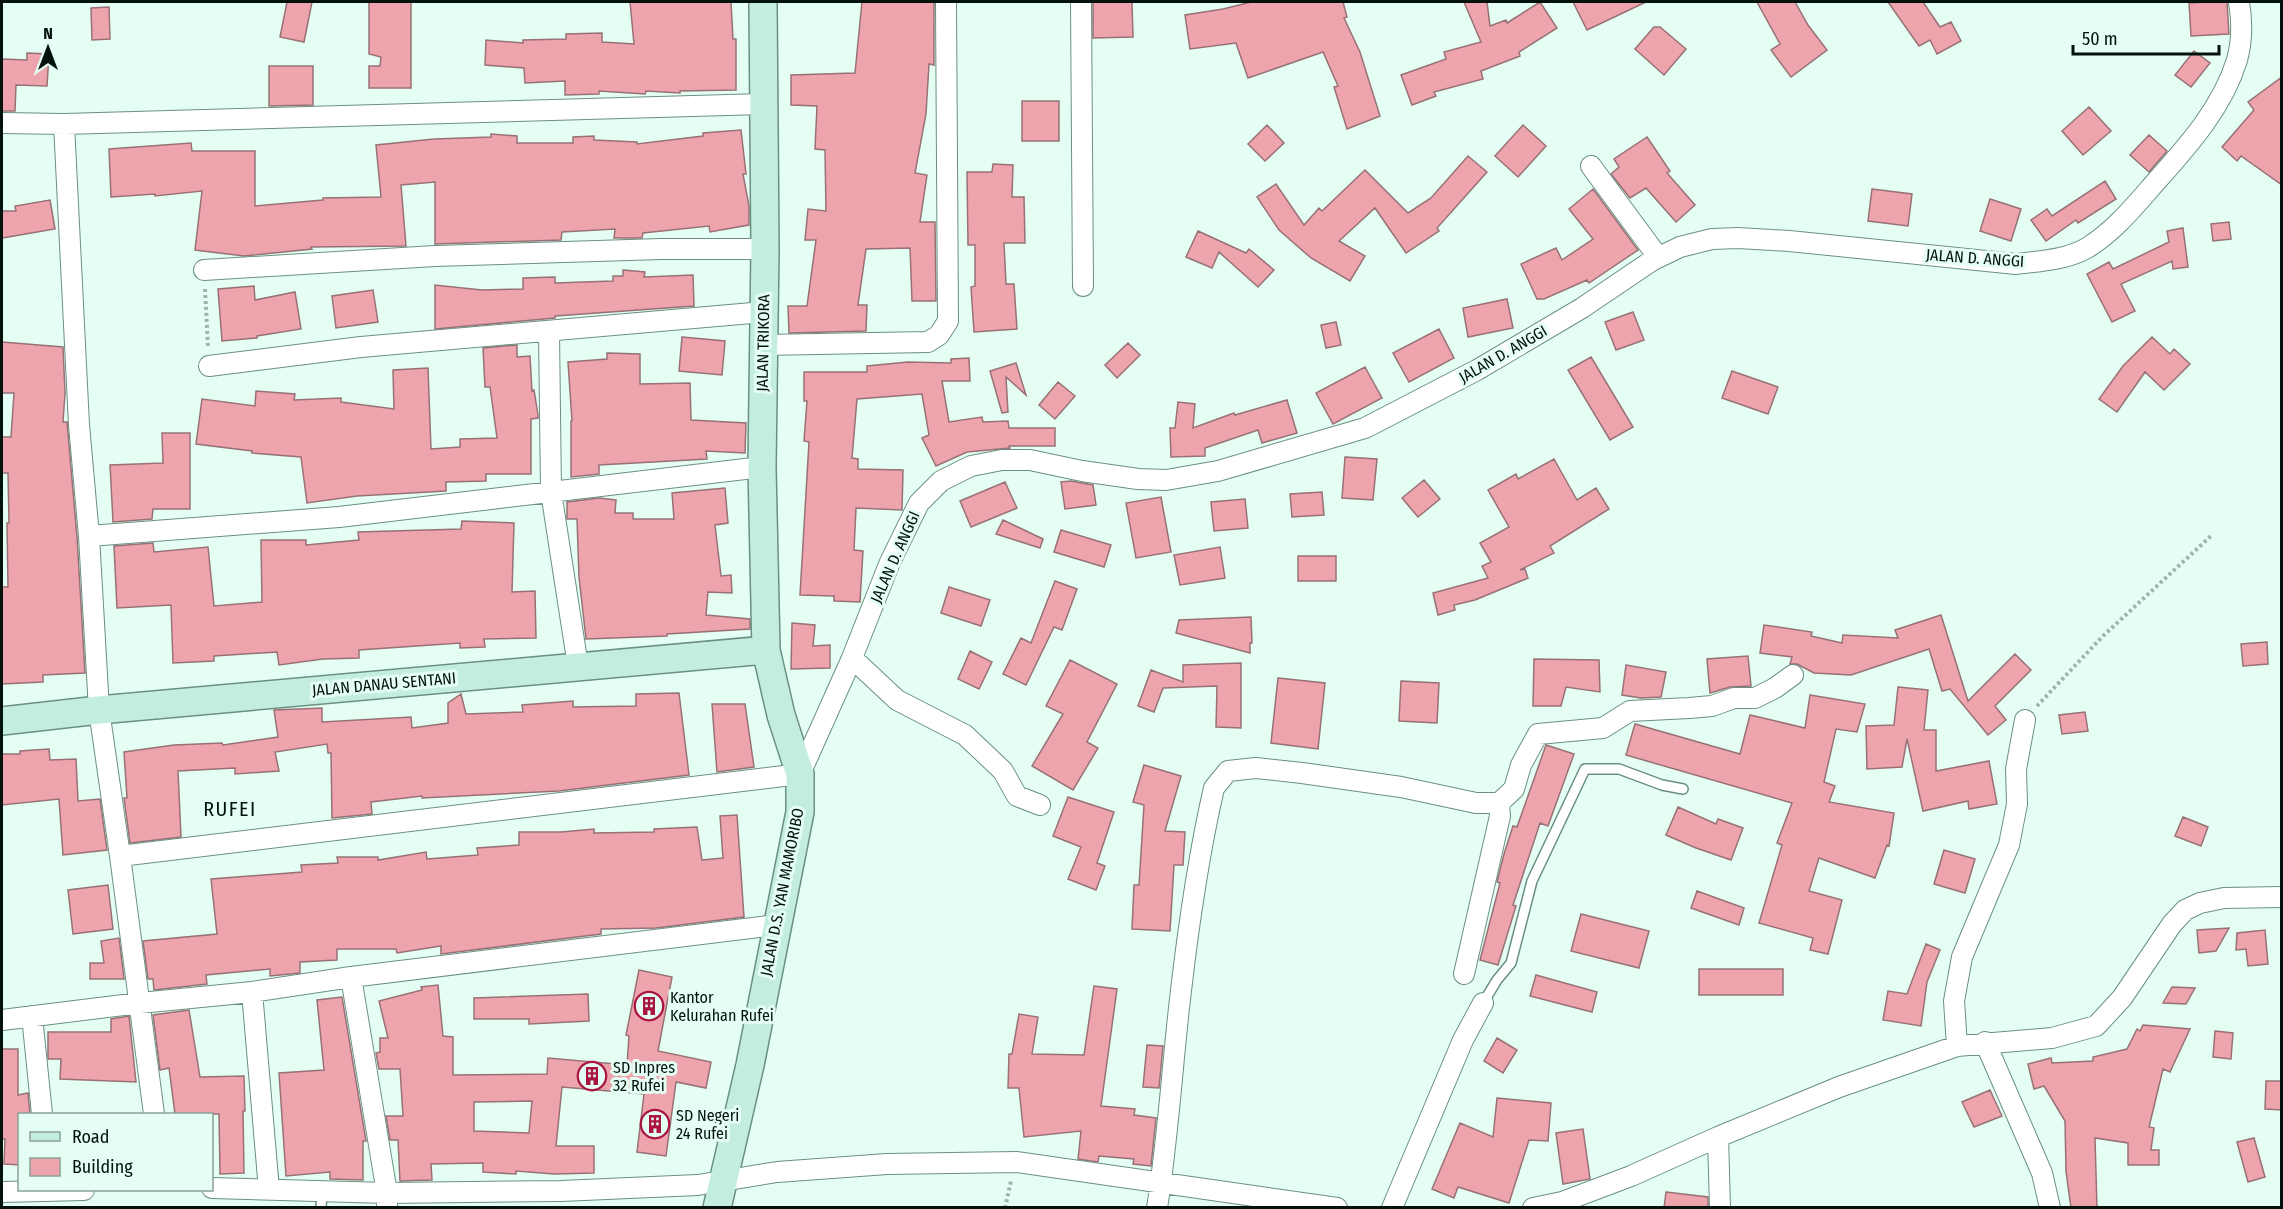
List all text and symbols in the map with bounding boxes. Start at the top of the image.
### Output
north arrow [18,18,78,78]
scale bar [2073,18,2218,56]
text: N [43,24,53,43]
text: 50 m [2082,28,2118,50]
street label: JALAN D. ANGGI [1925,245,2025,271]
street label: JALAN TRIKORA [753,294,773,392]
street label: JALAN D. ANGGI [1456,321,1550,387]
street label: JALAN D. ANGGI [866,508,924,606]
street label: JALAN DANAU SENTANI [311,668,457,700]
district label: RUFEI [203,797,257,821]
street label: JALAN D.S. YAN MAMORIBO [756,806,808,978]
place label: Kantor Kelurahan Rufei [670,988,774,1025]
building icon: Kantor Kelurahan Rufei [633,990,665,1022]
place label: SD Inpres 32 Rufei [613,1058,675,1095]
building icon: SD Inpres 32 Rufei [576,1060,608,1092]
place label: SD Negeri 24 Rufei [676,1106,739,1143]
building icon: SD Negeri 24 Rufei [639,1108,671,1140]
legend [18,1113,213,1191]
text: Road [72,1126,109,1148]
text: Building [72,1156,133,1178]

